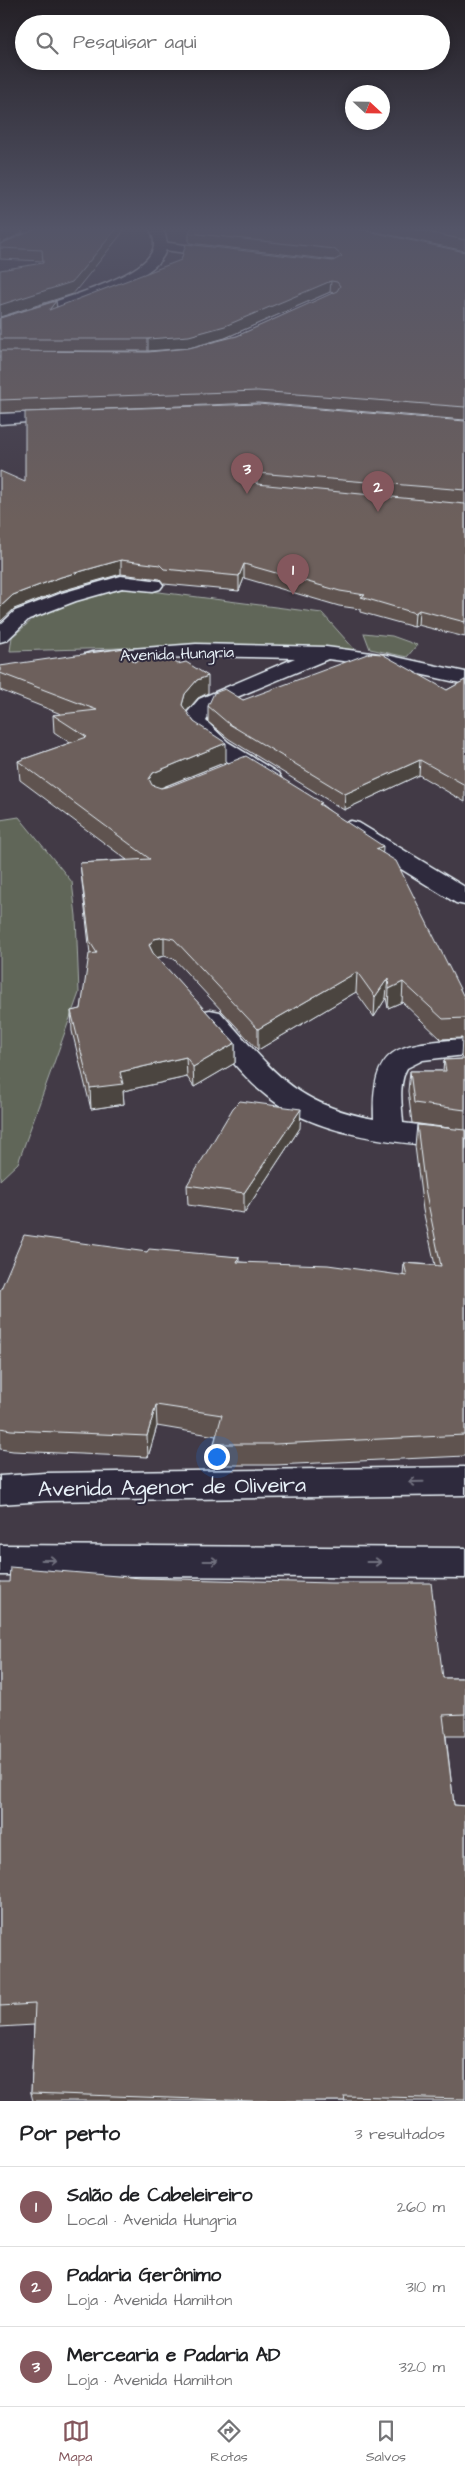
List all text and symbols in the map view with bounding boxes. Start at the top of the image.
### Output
search box [15,15,450,70]
icon: search [33,29,61,57]
text: Pesquisar aqui [73,29,196,56]
north arrow [345,85,390,130]
pin: 3 [231,453,263,494]
pin: 2 [362,471,394,512]
pin: 1 [277,554,309,595]
street label: Avenida Hungria [120,641,234,668]
your location [204,1444,230,1470]
street label: Avenida Agenor de Oliveira [38,1470,306,1506]
one-way arrow [409,1477,425,1487]
one-way arrow [40,1555,56,1565]
one-way arrow [202,1556,219,1566]
one-way arrow [365,1557,381,1567]
text: Por perto [20,2119,120,2148]
text: 3 resultados [354,2123,445,2145]
text: Salão de Cabeleireiro [67,2182,252,2209]
text: 1 [35,2196,37,2218]
text: 260 m [397,2196,445,2218]
text: Local · Avenida Hungria [67,2209,237,2231]
text: Padaria Gerônimo [67,2262,221,2289]
text: 2 [31,2276,41,2298]
text: 310 m [406,2276,445,2298]
text: Loja · Avenida Hamilton [67,2289,232,2311]
text: Mercearia e Padaria AD [67,2342,280,2369]
text: 3 [32,2356,40,2378]
text: 320 m [399,2356,445,2378]
text: Loja · Avenida Hamilton [67,2369,232,2391]
tab: Mapa [59,2417,92,2467]
tab: Rotas [210,2417,248,2467]
tab: Salvos [366,2417,406,2467]

